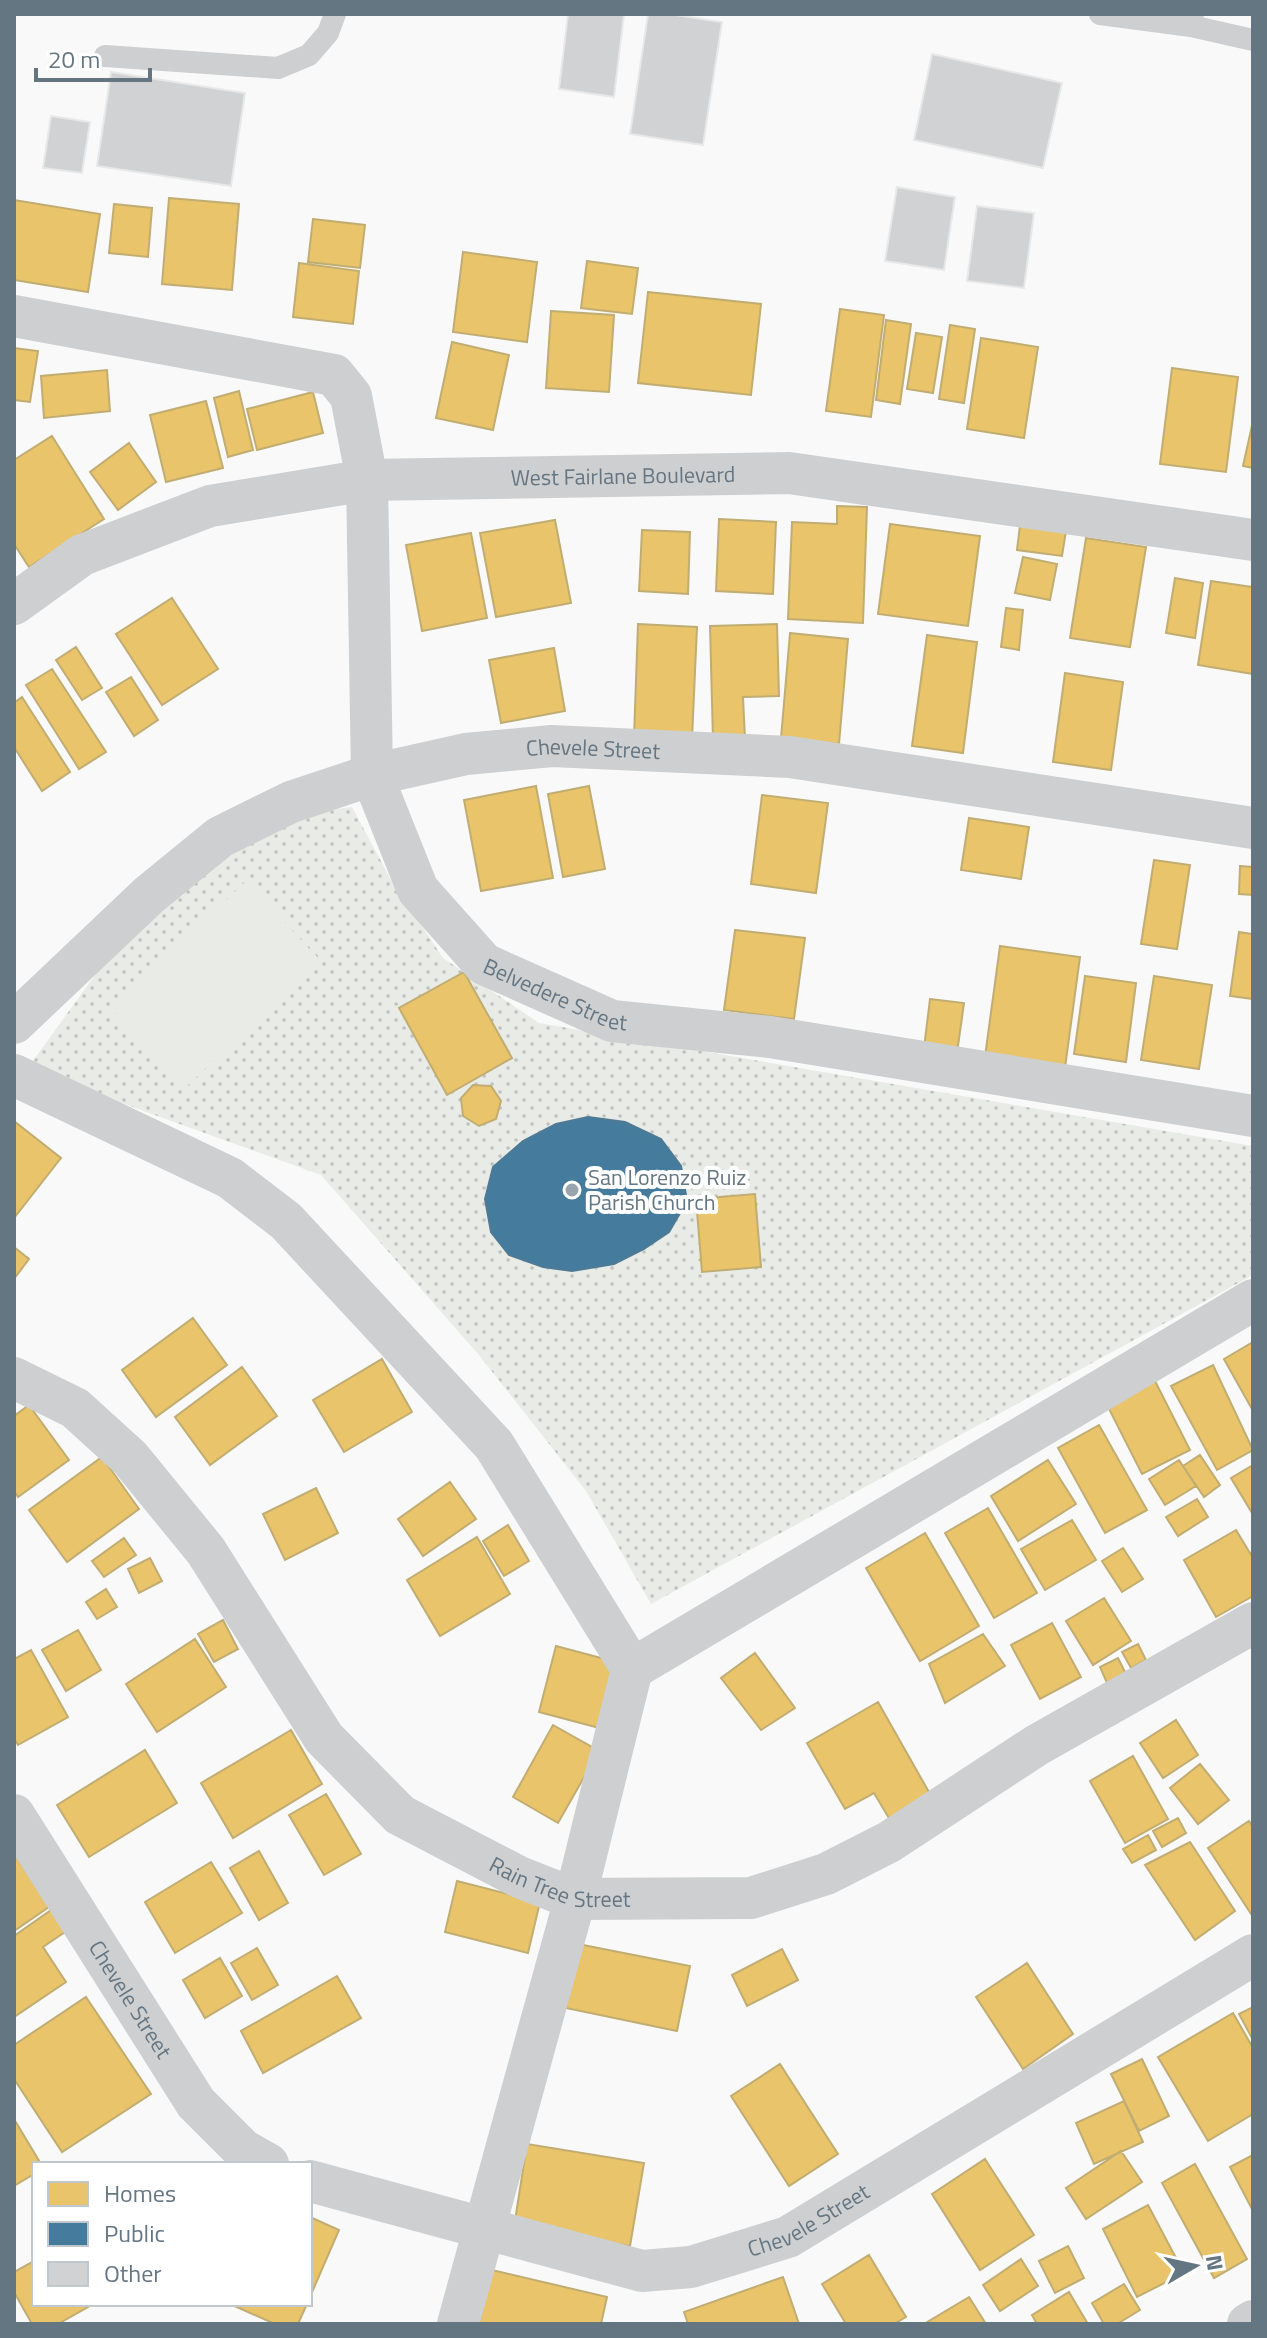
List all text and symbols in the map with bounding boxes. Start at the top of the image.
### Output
scale bar [36,32,150,82]
text: 20 m [48,41,100,77]
street label: West Fairlane Boulevard [510,457,736,495]
street label: Chevele Street [525,729,661,768]
street label: Belvedere Street [478,949,629,1039]
place label: San Lorenzo Ruiz Parish Church [588,1160,746,1219]
marker: San Lorenzo Ruiz Parish Church [563,1181,581,1199]
street label: Rain Tree Street [483,1847,631,1916]
street label: Chevele Street [80,1934,181,2065]
legend [32,2162,312,2306]
street label: Chevele Street [743,2174,876,2266]
text: Homes [104,2175,176,2211]
text: Public [104,2215,165,2251]
north arrow [1155,2226,1235,2306]
text: N [1197,2253,1233,2273]
text: Other [104,2255,162,2291]

